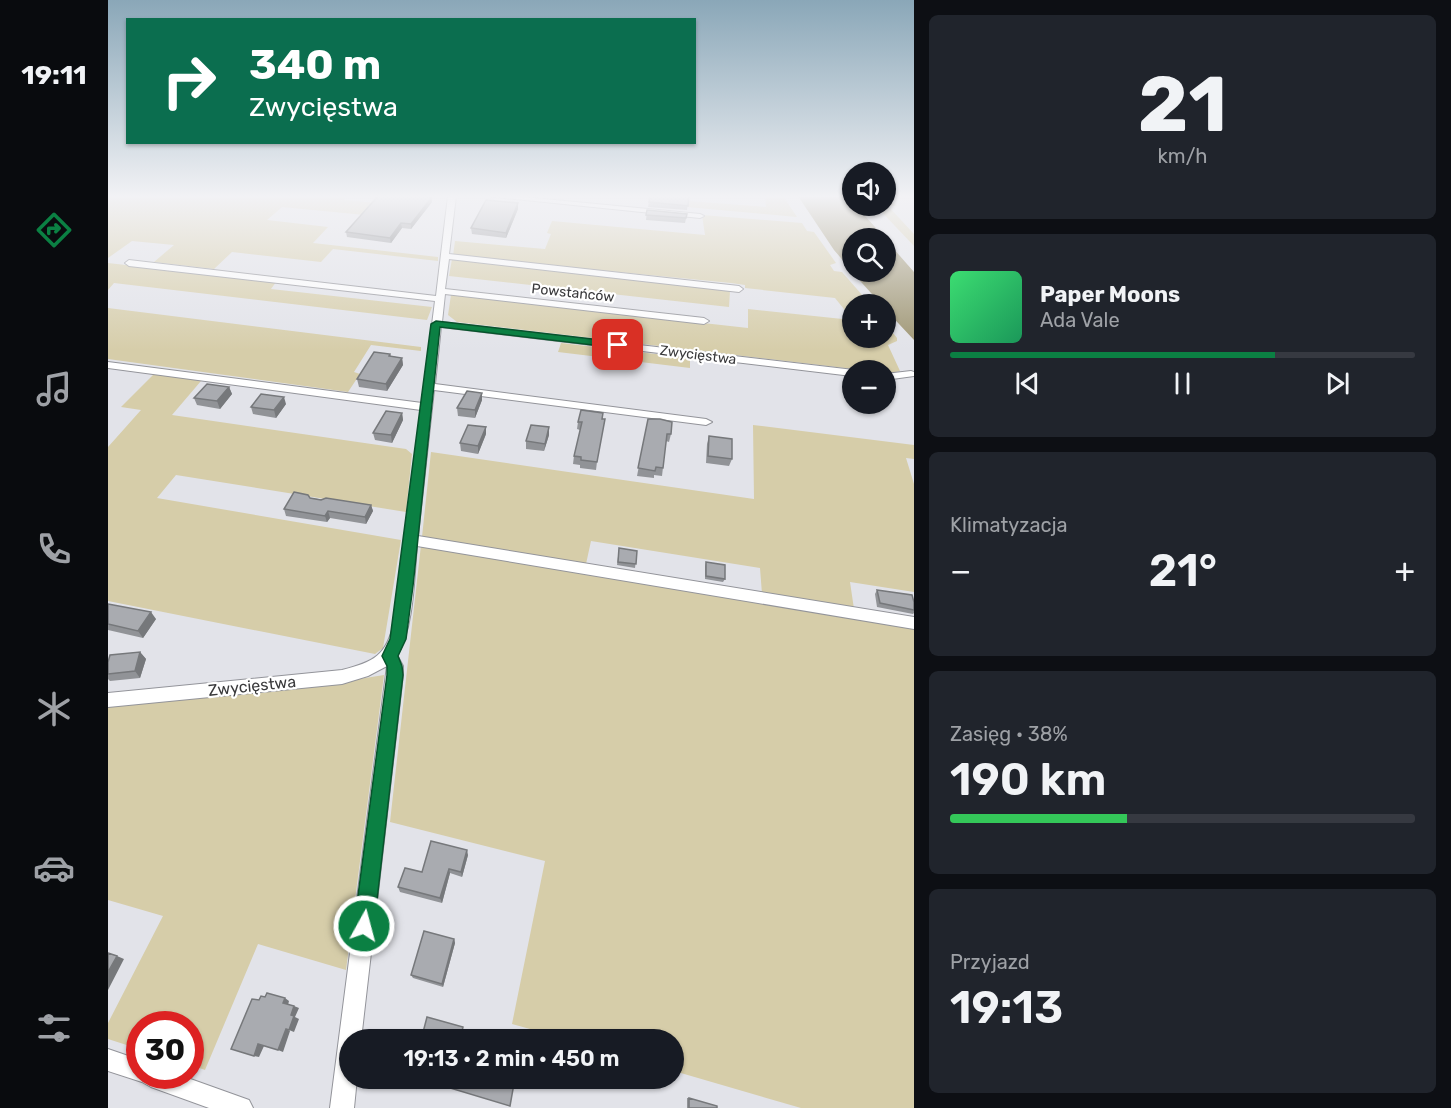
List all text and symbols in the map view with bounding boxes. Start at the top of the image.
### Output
text: 340 m [249,40,381,90]
icon: right [150,42,228,120]
text: 21 [1138,58,1227,151]
text: 19:11 [21,59,87,91]
text: Zwycięstwa [249,91,398,123]
text: km/h [1158,144,1207,168]
map controls [842,162,896,414]
button: sound [842,162,896,216]
icon: directions [33,209,75,251]
button: search [842,228,896,282]
street label: Powstańców [531,280,615,306]
text: Paper Moons [1040,281,1180,308]
button: + [842,294,896,348]
text: Ada Vale [1040,308,1120,332]
pin [592,319,643,370]
icon: arrive [601,328,634,361]
street label: Zwycięstwa [659,342,737,368]
button: − [842,360,896,414]
icon: previous [1011,367,1044,400]
icon: pause [1166,367,1199,400]
icon: next [1321,367,1354,400]
icon: music [33,368,75,410]
text: Klimatyzacja [950,513,1068,537]
icon: phone [33,528,75,570]
text: 21° [1149,544,1217,597]
text: − [950,551,971,590]
text: + [1394,551,1415,590]
street label: Zwycięstwa [207,672,297,701]
icon: climate [33,688,75,730]
text: Zasięg · 38% [950,722,1068,746]
text: 190 km [950,753,1106,806]
icon: car [33,847,75,889]
position arrow [332,894,396,958]
text: Przyjazd [950,950,1030,974]
text: 19:13 [950,981,1063,1034]
icon: filters [33,1007,75,1049]
speed limit sign: 30 [126,1011,204,1089]
text: 19:13 · 2 min · 450 m [403,1045,620,1072]

